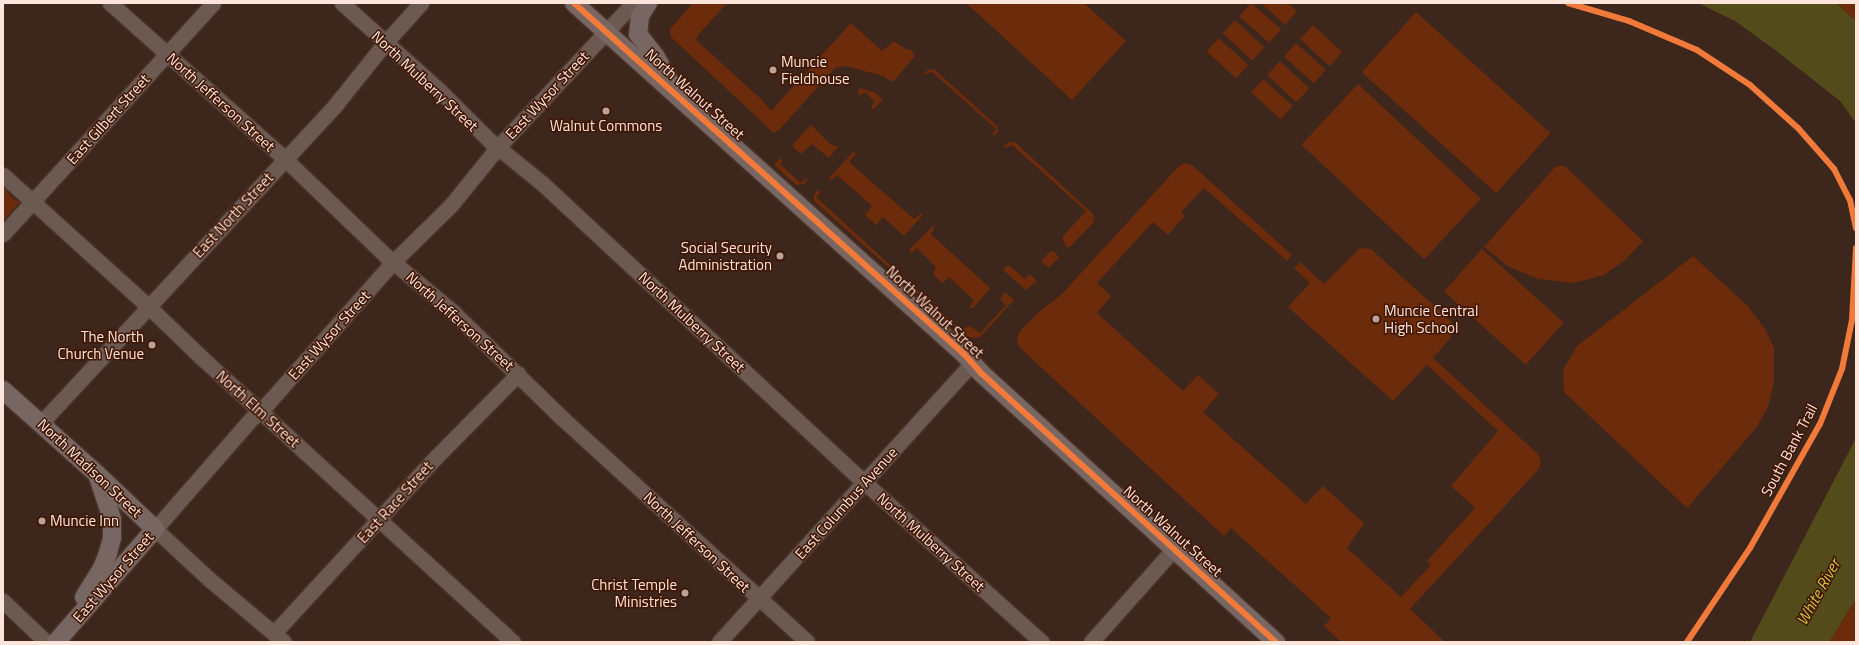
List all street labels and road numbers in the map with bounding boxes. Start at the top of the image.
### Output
street label: North Mulberry Street [368,27,482,135]
street label: North Walnut Street [642,45,748,143]
street label: East Wysor Street [502,47,592,143]
street label: North Jefferson Street [163,49,279,155]
street label: East Gilbert Street [63,70,153,168]
street label: East North Street [189,169,277,261]
street label: North Walnut Street [882,262,988,362]
street label: North Jefferson Street [402,268,518,374]
street label: North Mulberry Street [635,268,749,376]
street label: East Wysor Street [284,287,374,383]
street label: North Elm Street [213,367,303,451]
street label: South Bank Trail [1757,401,1821,499]
street label: North Madison Street [34,415,146,521]
street label: East Columbus Avenue [791,443,901,563]
street label: East Race Street [353,457,437,547]
street label: North Walnut Street [1120,482,1226,580]
street label: North Jefferson Street [640,488,754,596]
street label: North Mulberry Street [873,489,989,595]
street label: East Wysor Street [69,528,157,626]

